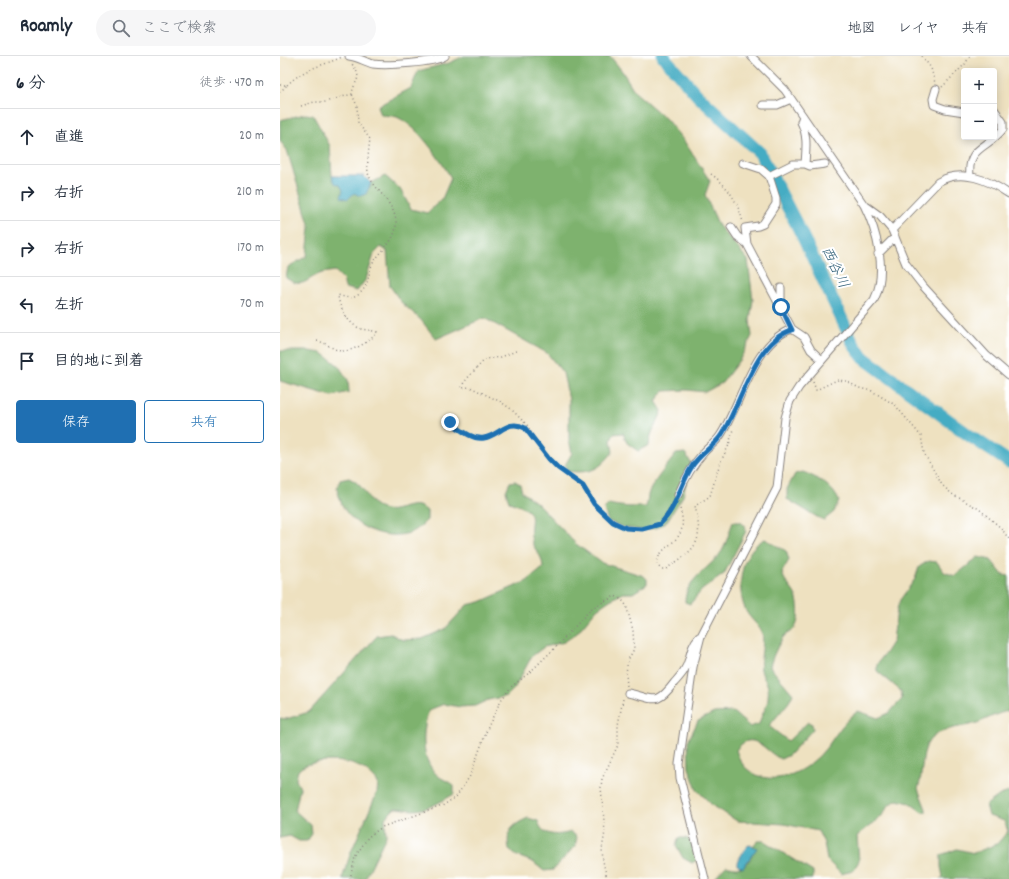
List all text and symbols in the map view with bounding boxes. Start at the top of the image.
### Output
search box [96,10,376,46]
text: Roamly [20,14,72,41]
icon: search [110,17,132,39]
text: ここで検索 [142,18,217,40]
text: 地図 [848,19,876,39]
text: レイヤ [898,19,939,39]
text: 共有 [961,19,989,39]
map controls [961,68,997,140]
button: + [961,68,997,104]
text: 6 分 [16,73,45,97]
text: 徒歩 · 470 m [200,74,264,93]
button: − [961,104,997,140]
icon: ahead [16,126,38,148]
text: 直進 [54,127,84,149]
text: 20 m [239,127,264,146]
icon: right [16,182,38,204]
text: 右折 [54,183,84,205]
text: 210 m [236,183,264,202]
icon: right [16,238,38,260]
text: 右折 [54,239,84,261]
text: 170 m [237,239,264,258]
water label: 西谷川 [814,243,854,293]
icon: left [16,294,38,316]
text: 左折 [54,295,84,317]
text: 70 m [240,295,264,314]
route start [772,298,790,316]
icon: arrive [16,350,38,372]
text: 目的地に到着 [54,351,144,373]
button: 保存 [16,400,136,443]
button: 共有 [144,400,264,443]
route end [441,413,459,431]

